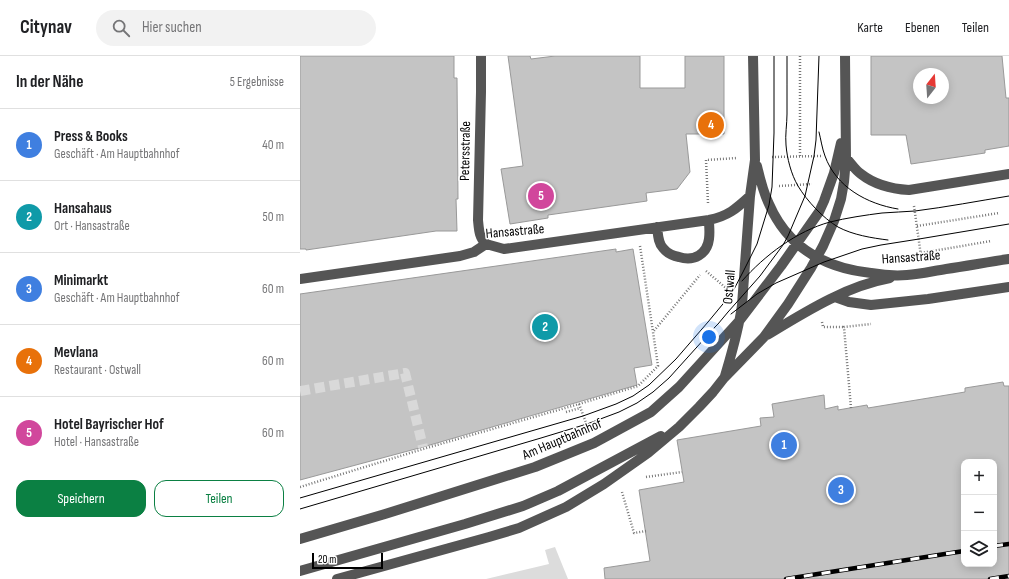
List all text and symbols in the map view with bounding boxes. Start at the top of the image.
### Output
search box [96,10,376,46]
text: Citynav [20,16,72,39]
icon: search [110,17,132,39]
text: Hier suchen [142,18,202,37]
text: Karte [857,19,883,36]
text: Ebenen [905,19,940,36]
text: Teilen [962,19,989,36]
north arrow [913,68,949,104]
text: In der Nähe [16,72,83,92]
text: 5 Ergebnisse [230,74,284,90]
pin: 4 [698,110,724,140]
street label: Petersstraße [456,121,474,181]
text: Press & Books [54,127,128,146]
text: 1 [26,137,32,153]
text: 40 m [262,137,284,153]
text: Geschäft · Am Hauptbahnhof [54,146,179,162]
pin: 5 [528,181,554,211]
text: Hansahaus [54,199,112,218]
text: 2 [26,209,32,225]
text: 50 m [263,209,284,225]
text: Ort · Hansastraße [54,218,130,234]
street label: Hansastraße [485,220,545,242]
street label: Hansastraße [881,246,941,268]
street label: Ostwall [719,269,739,305]
text: Minimarkt [54,271,108,290]
text: 3 [26,281,32,297]
text: 60 m [262,281,284,297]
text: Geschäft · Am Hauptbahnhof [54,290,179,306]
pin: 2 [532,312,558,342]
your location [699,327,719,347]
text: Mevlana [54,343,98,362]
text: 4 [26,353,32,369]
text: 60 m [262,353,284,369]
text: Restaurant · Ostwall [54,362,141,378]
street label: Am Hauptbahnhof [519,414,605,464]
text: Hotel Bayrischer Hof [54,415,164,434]
text: 5 [26,425,32,441]
text: 60 m [262,425,284,441]
pin: 1 [771,430,797,460]
text: Hotel · Hansastraße [54,434,139,450]
map controls [961,459,997,567]
button: + [961,459,997,495]
pin: 3 [828,475,854,505]
button: Speichern [16,480,146,517]
button: Teilen [154,480,284,517]
button: − [961,495,997,531]
button: layers [961,531,997,567]
scale bar [312,551,383,570]
text: 20 m [318,553,336,566]

